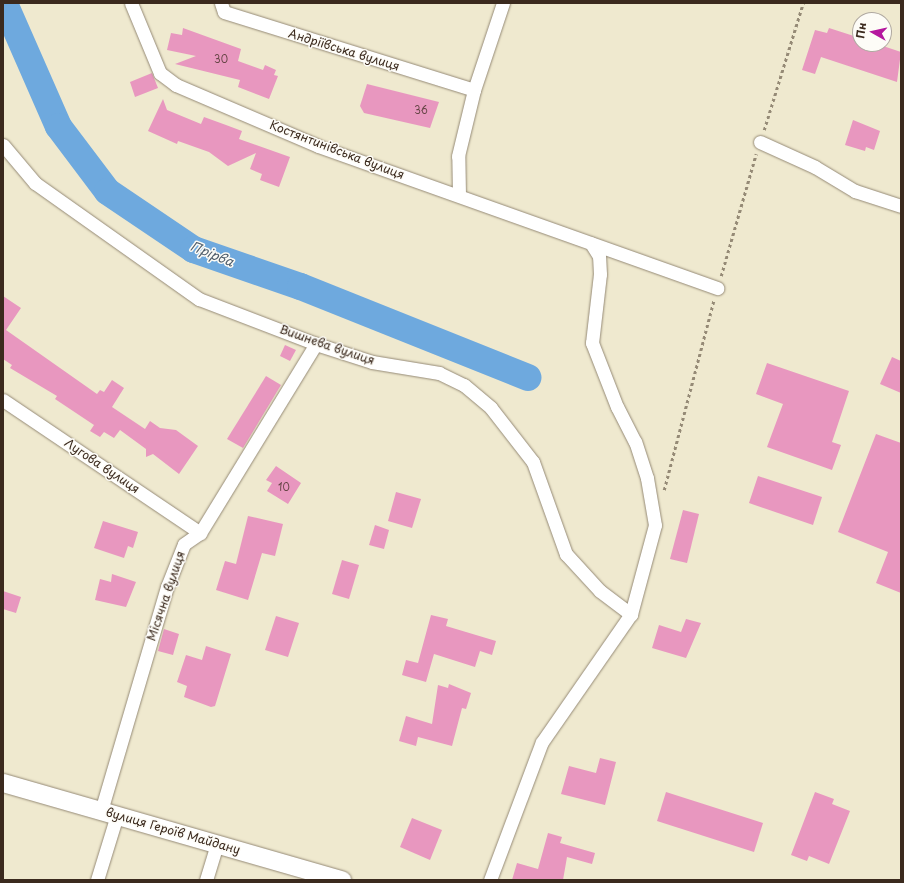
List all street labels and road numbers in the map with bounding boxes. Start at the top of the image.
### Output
street label: Андріївська вулиця [286,26,402,74]
street label: Костянтинівська вулиця [268,118,406,182]
street label: Вишнева вулиця [277,322,377,368]
street label: Лугова вулиця [62,435,142,497]
street label: Місячна вулиця [144,549,188,643]
street label: вулиця Героїв Майдану [104,805,242,857]

